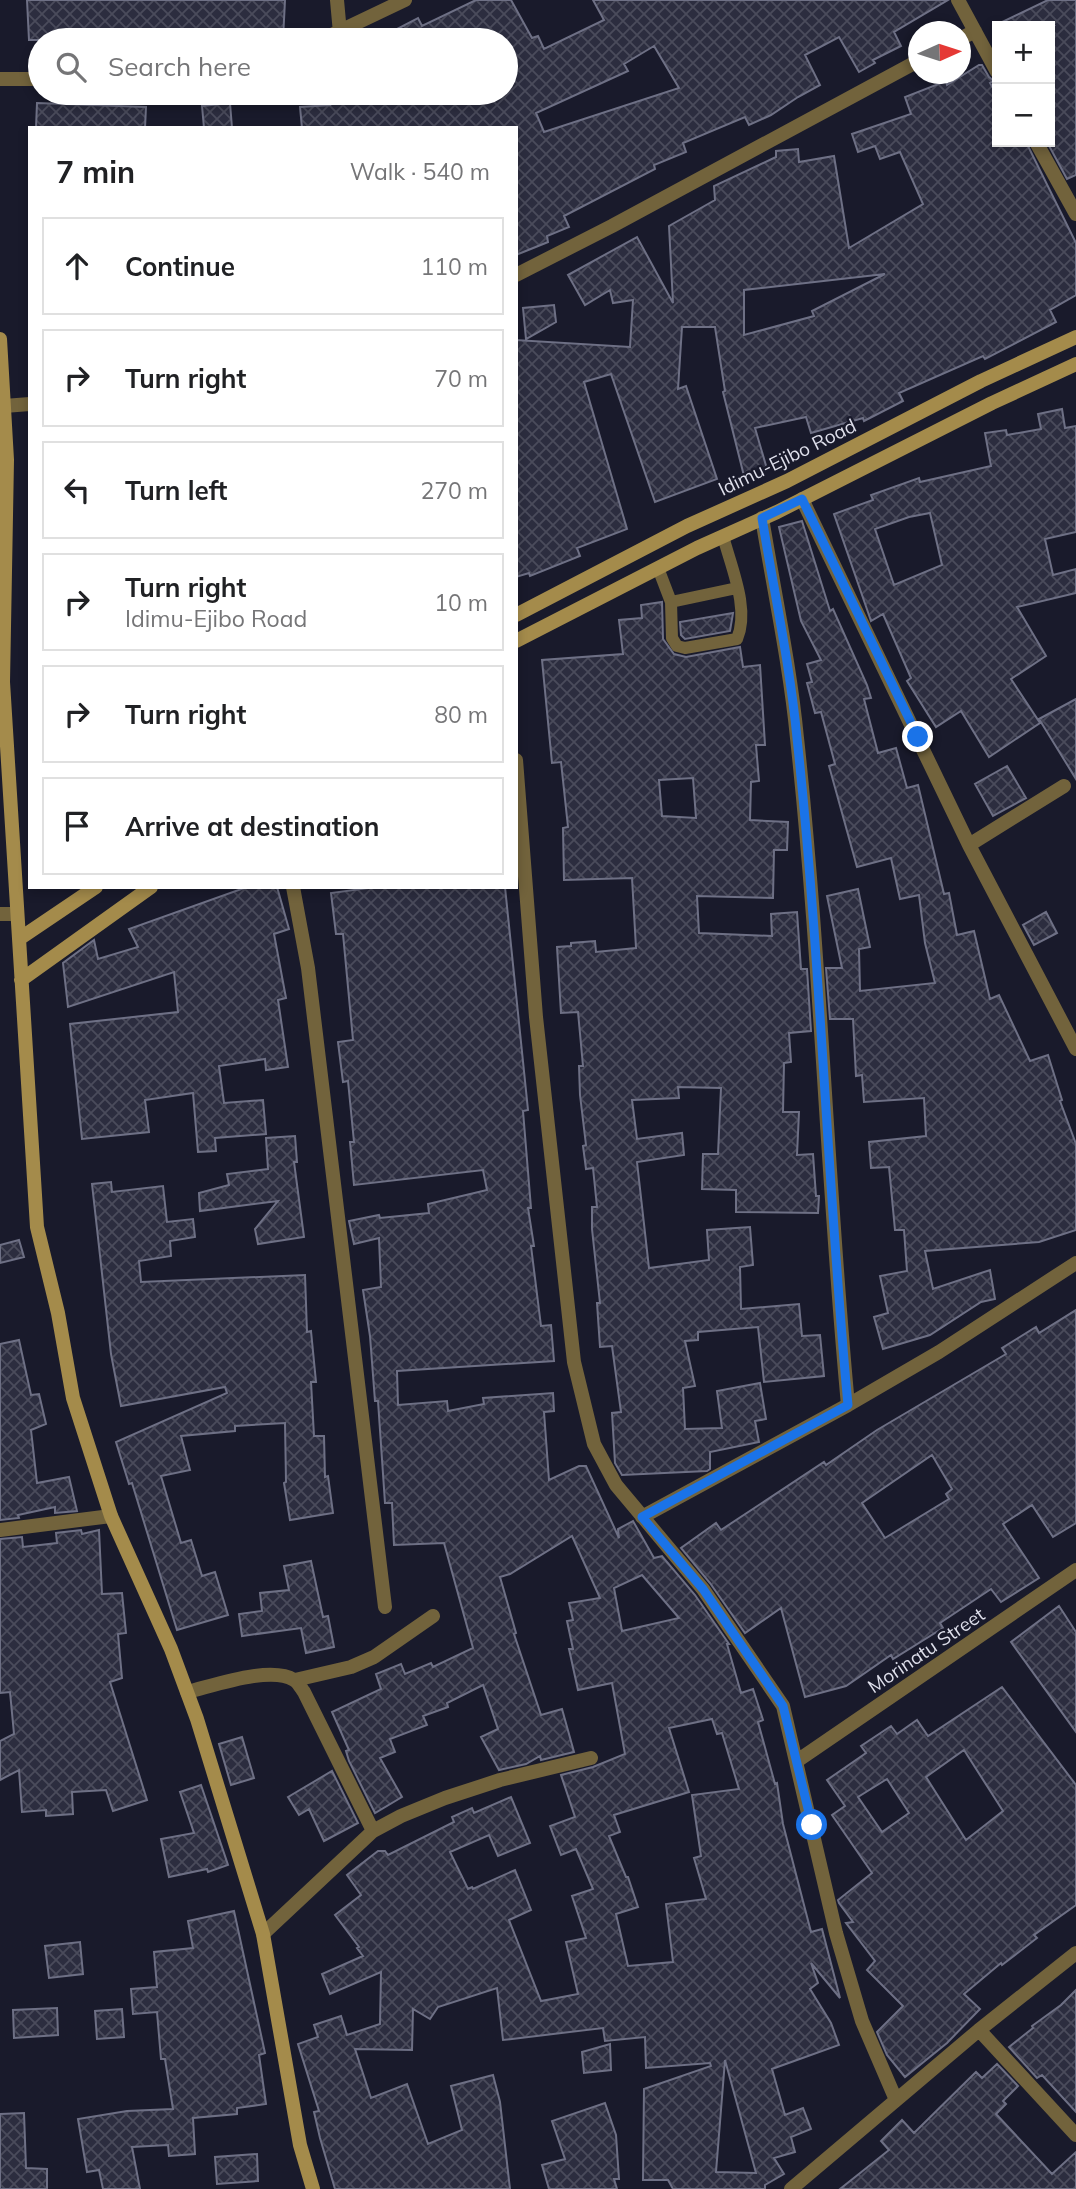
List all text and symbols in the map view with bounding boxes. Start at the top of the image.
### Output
north arrow [908,21,971,84]
map controls [992,21,1055,147]
button: + [992,21,1055,84]
search box [28,28,518,105]
icon: search [52,48,90,86]
text: Search here [108,50,251,83]
button: − [992,84,1055,147]
text: 7 min [56,153,135,191]
text: Walk · 540 m [350,157,490,186]
icon: ahead [58,247,96,285]
text: Continue [125,250,235,283]
text: 110 m [420,252,488,281]
icon: right [58,359,96,397]
text: Turn right [125,362,246,395]
text: 70 m [434,364,488,393]
street label: Idimu-Ejibo Road [714,413,860,501]
icon: left [58,471,96,509]
text: Turn left [125,474,227,507]
text: 270 m [420,476,488,505]
text: Turn right [125,571,246,604]
icon: right [58,583,96,621]
text: 10 m [434,588,488,617]
text: Idimu-Ejibo Road [125,604,307,633]
icon: right [58,695,96,733]
text: Turn right [125,698,246,731]
text: 80 m [434,700,488,729]
route end [902,721,933,752]
icon: arrive [58,807,96,845]
text: Arrive at destination [125,810,380,843]
street label: Morinatu Street [863,1602,989,1698]
route start [796,1809,827,1840]

